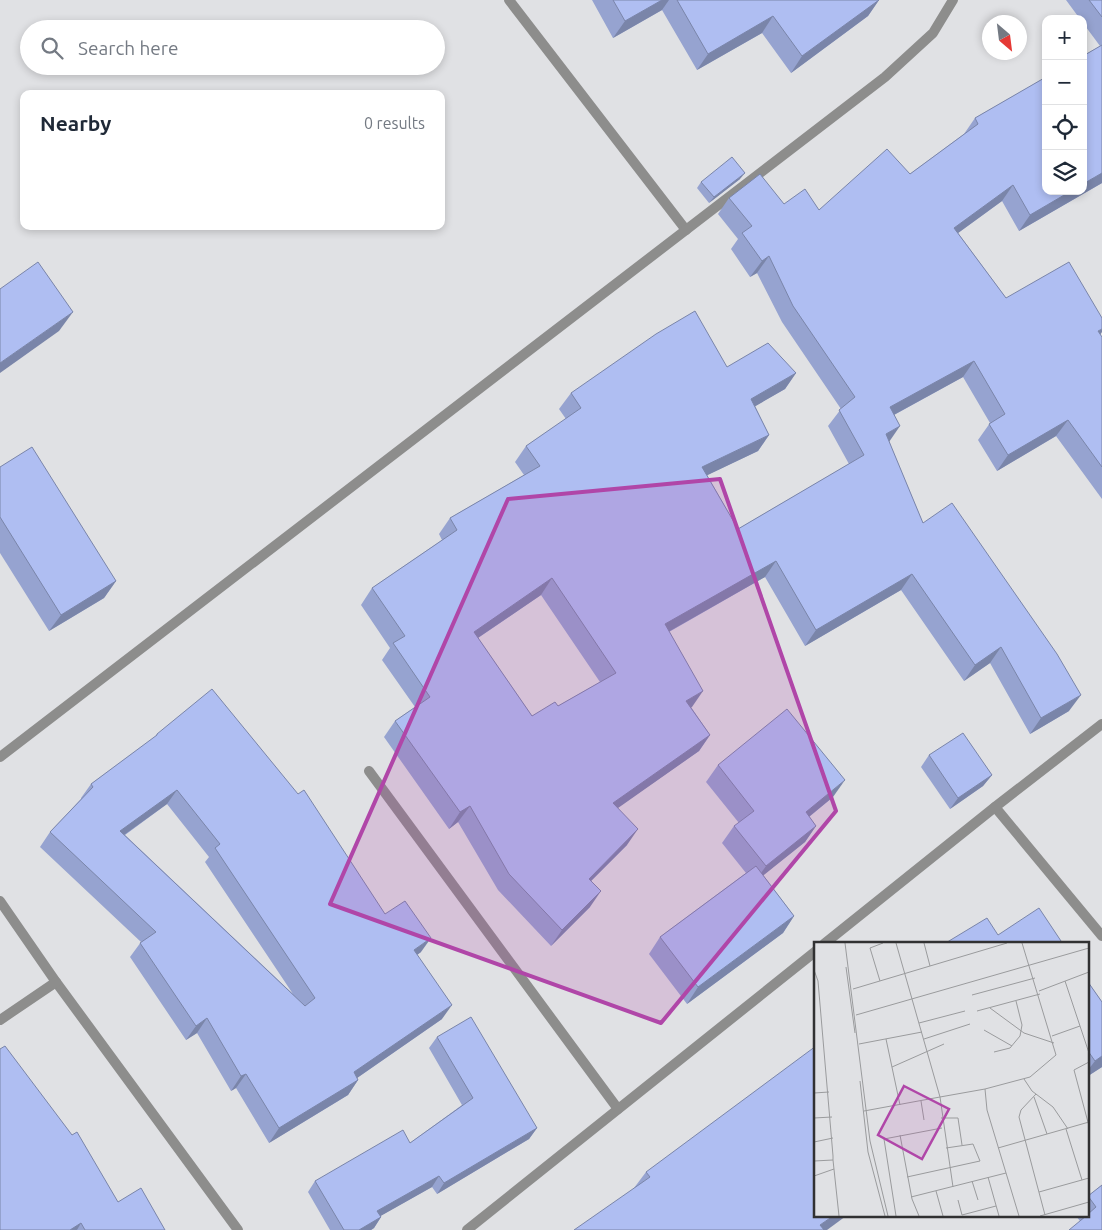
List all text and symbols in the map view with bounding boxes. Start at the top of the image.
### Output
north arrow [982,15,1027,60]
map controls [1042,15,1087,195]
button: + [1042,15,1087,60]
search box [20,20,445,75]
icon: search [38,34,66,62]
text: Search here [78,37,178,59]
button: − [1042,60,1087,105]
button: locate [1042,105,1087,150]
text: Nearby [40,111,111,135]
text: 0 results [364,114,425,132]
button: layers [1042,150,1087,195]
inset map [814,942,1090,1218]

